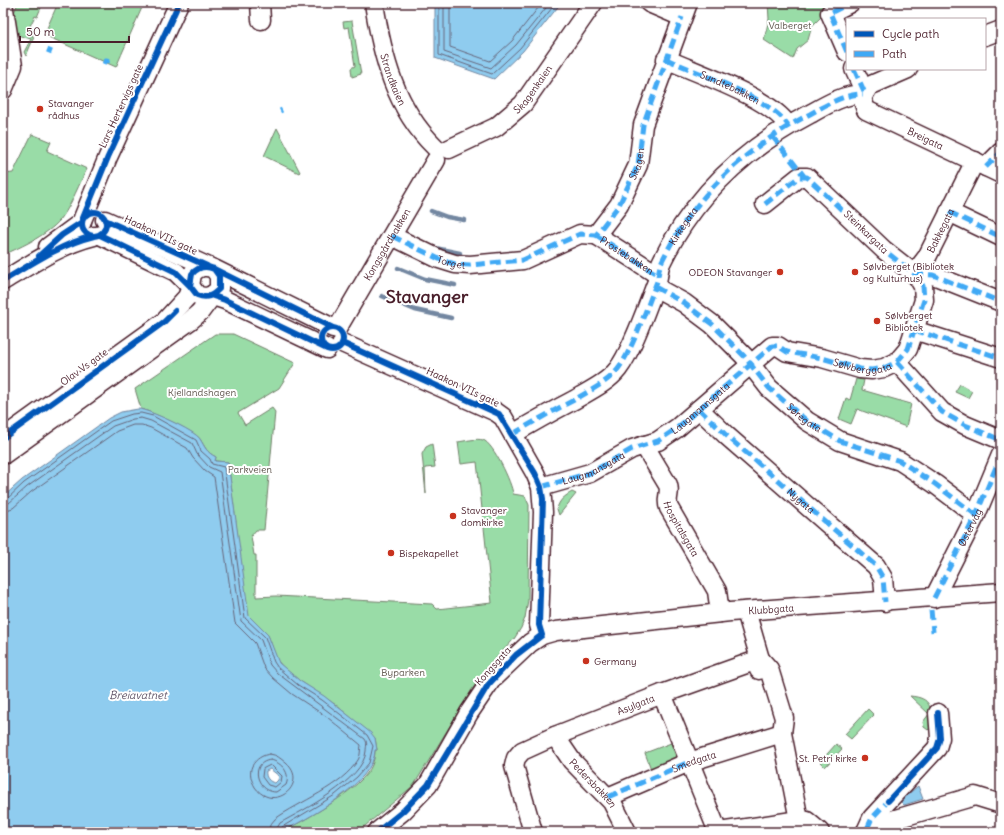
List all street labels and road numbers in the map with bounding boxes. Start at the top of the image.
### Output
street label: Strandkaien [378,52,409,108]
street label: Lars Hertervigs gate [96,62,146,150]
street label: Skagenkaien [510,62,555,116]
street label: Sundtebakken [698,67,763,107]
street label: Breigata [905,124,946,152]
street label: Skagen [625,147,647,182]
street label: Kirkegata [665,204,700,247]
street label: Kongsgårdbakken [360,206,413,283]
street label: Bakkegata [924,206,957,255]
street label: Steinkargata [841,207,891,257]
street label: Haakon VIIs gate [122,212,200,258]
street label: Prostebakken [598,233,657,277]
street label: Torget [436,252,466,271]
street label: Olav Vs gate [58,345,110,389]
street label: Sølvberggata [832,355,894,377]
street label: Haakon VIIs gate [424,364,502,410]
street label: Laugmannsgata [668,379,732,437]
street label: Søregata [784,400,824,435]
street label: Laugmansgata [561,448,627,487]
street label: Nygata [784,485,818,516]
street label: Hospitalsgata [661,500,702,559]
street label: Østervåg [955,507,984,549]
street label: Klubbgata [748,601,795,617]
street label: Kongsgata [472,644,514,688]
street label: Asylgata [615,691,657,718]
street label: Smedgata [670,747,718,775]
street label: Pedersbakken [567,756,620,810]

